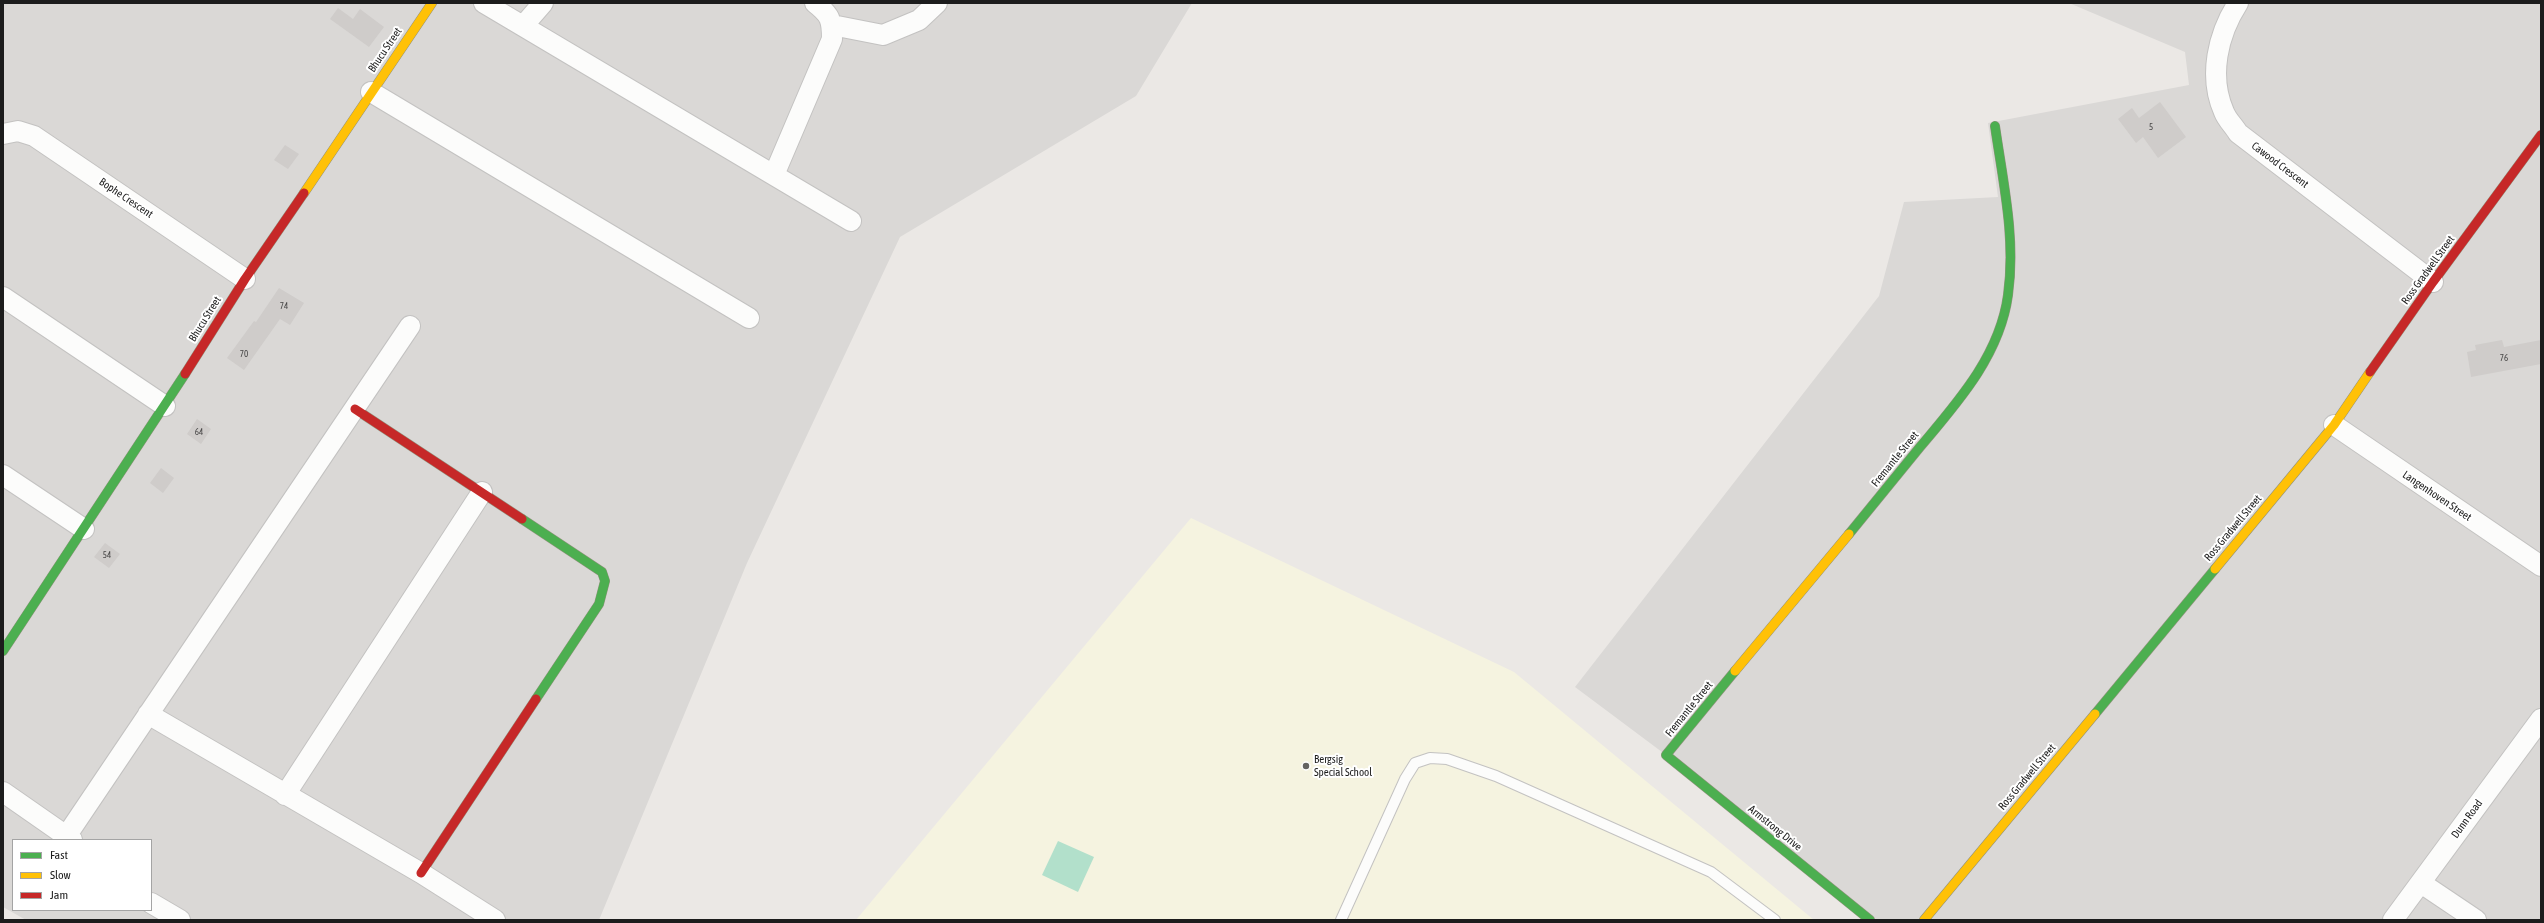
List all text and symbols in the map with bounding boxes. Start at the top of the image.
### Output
street label: Bhucu Street [365,25,405,75]
house number: 5 [2149,122,2153,132]
street label: Cawood Crescent [2249,139,2311,191]
street label: Bophe Crescent [97,175,155,221]
street label: Ross Gradwell Street [2399,233,2457,307]
street label: Bhucu Street [186,294,224,344]
house number: 74 [280,301,288,311]
house number: 70 [240,349,248,359]
house number: 76 [2500,353,2508,363]
house number: 64 [195,427,203,437]
street label: Fremantle Street [1869,429,1921,489]
street label: Langenhoven Street [2400,468,2474,524]
street label: Ross Gradwell Street [2202,492,2264,564]
house number: 54 [103,550,111,560]
street label: Fremantle Street [1663,679,1715,739]
street label: Ross Gradwell Street [1996,741,2058,813]
place label: Bergsig Special School [1314,753,1372,779]
marker: Bergsig Special School [1301,761,1311,771]
street label: Dunn Road [2449,797,2485,841]
street label: Armstrong Drive [1746,802,1804,854]
legend [12,839,152,911]
text: Fast [50,848,68,862]
text: Slow [50,868,71,882]
text: Jam [50,888,68,902]

